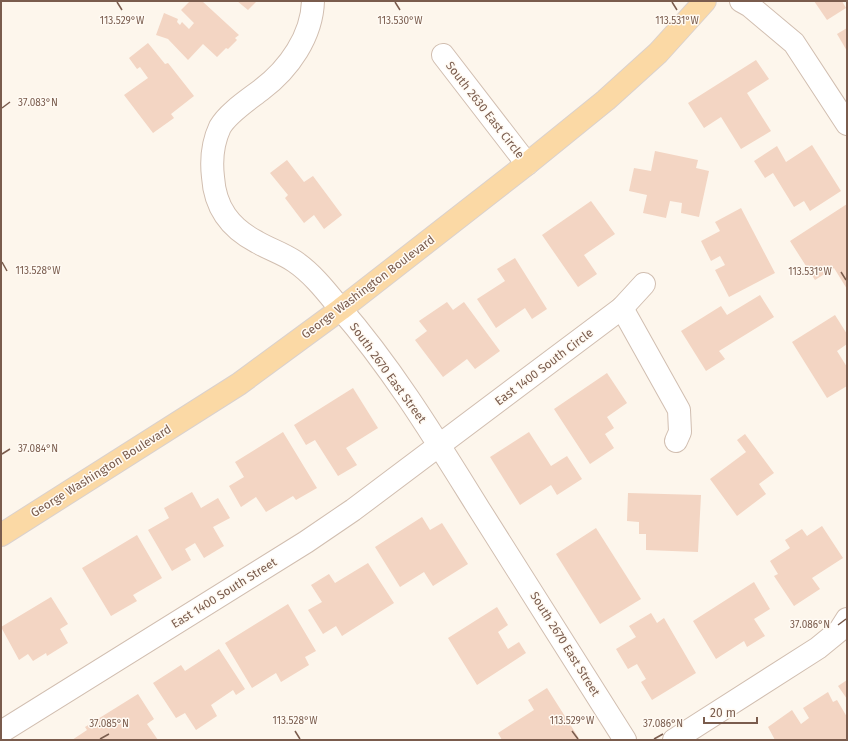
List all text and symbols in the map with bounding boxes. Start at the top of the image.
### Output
text: 113.529°W [100,15,145,27]
text: 113.530°W [377,15,423,27]
text: 113.531°W [655,15,699,27]
street label: South 2630 East Circle [443,59,527,161]
text: 37.083°N [18,97,58,109]
street label: George Washington Boulevard [299,232,437,342]
text: 113.528°W [16,265,61,277]
text: 113.531°W [788,266,832,278]
street label: South 2670 East Street [347,320,429,426]
street label: East 1400 South Circle [492,326,596,408]
street label: George Washington Boulevard [28,422,174,520]
text: 37.084°N [18,443,58,455]
street label: East 1400 South Street [169,554,280,631]
street label: South 2670 East Street [527,589,603,699]
text: 37.086°N [790,619,830,631]
scale bar [704,699,757,725]
text: 20 m [710,706,736,720]
text: 113.528°W [273,715,318,727]
text: 113.529°W [550,715,595,727]
text: 37.085°N [89,718,129,730]
text: 37.086°N [643,718,683,730]

